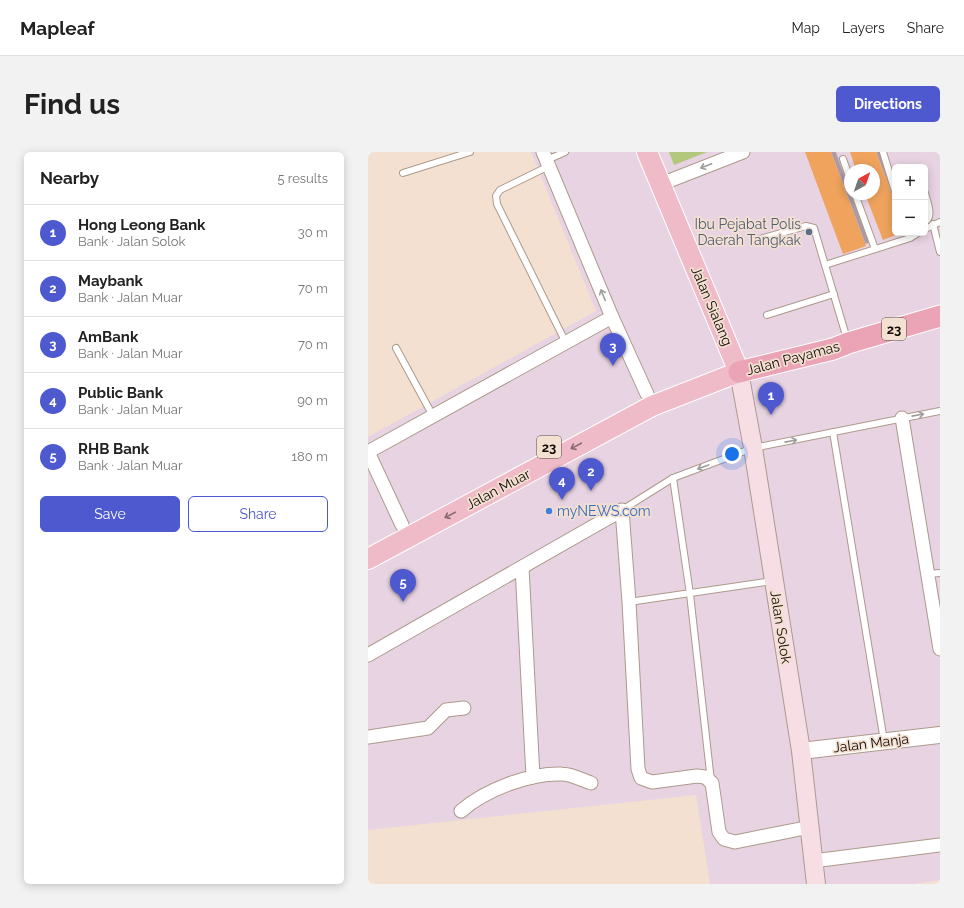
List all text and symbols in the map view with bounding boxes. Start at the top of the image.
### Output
text: Mapleaf [20,17,95,39]
text: Map [792,20,820,36]
text: Layers [842,20,885,36]
text: Share [907,20,944,36]
button: Directions [836,86,940,122]
text: Find us [24,88,120,121]
one-way arrow [701,163,713,171]
north arrow [844,164,880,200]
map controls [892,164,928,236]
button: + [892,164,928,200]
text: Nearby [40,168,99,188]
text: 5 results [277,171,328,186]
button: − [892,200,928,236]
text: Hong Leong Bank [78,216,206,234]
place label: Ibu Pejabat Polis Daerah Tangkak [694,216,802,248]
text: 1 [50,225,56,240]
text: 30 m [298,225,328,240]
marker: Ibu Pejabat Polis Daerah Tangkak [804,227,814,237]
text: Bank · Jalan Solok [78,234,185,249]
street label: Jalan Sialang [688,264,736,348]
text: Maybank [78,272,143,290]
text: 2 [49,281,57,296]
text: 70 m [298,281,328,296]
one-way arrow [598,289,606,301]
text: Bank · Jalan Muar [78,290,182,305]
road number: 23 [882,318,906,340]
text: AmBank [78,328,138,346]
pin: 3 [600,333,626,366]
text: 3 [49,337,57,352]
text: 70 m [298,337,328,352]
street label: Jalan Payamas [745,338,842,378]
text: Bank · Jalan Muar [78,346,182,361]
pin: 1 [758,382,784,415]
text: Public Bank [78,384,163,402]
text: 4 [49,393,57,408]
text: 90 m [297,393,328,408]
text: Bank · Jalan Muar [78,402,182,417]
one-way arrow [912,411,925,419]
road number: 23 [537,436,561,458]
one-way arrow [784,436,797,444]
text: RHB Bank [78,440,149,458]
one-way arrow [570,443,582,451]
your location [722,444,742,464]
text: 5 [49,449,57,464]
text: 180 m [292,449,328,464]
text: Bank · Jalan Muar [78,458,182,473]
pin: 2 [578,458,604,491]
one-way arrow [697,463,709,471]
street label: Jalan Muar [463,465,533,513]
pin: 4 [549,467,575,500]
button: Save [40,496,180,532]
button: Share [188,496,328,532]
place label: myNEWS.com [557,503,651,519]
marker: myNEWS.com [544,506,554,516]
one-way arrow [444,512,456,519]
pin: 5 [390,569,416,602]
street label: Jalan Solok [767,589,795,665]
street label: Jalan Manja [832,730,910,756]

